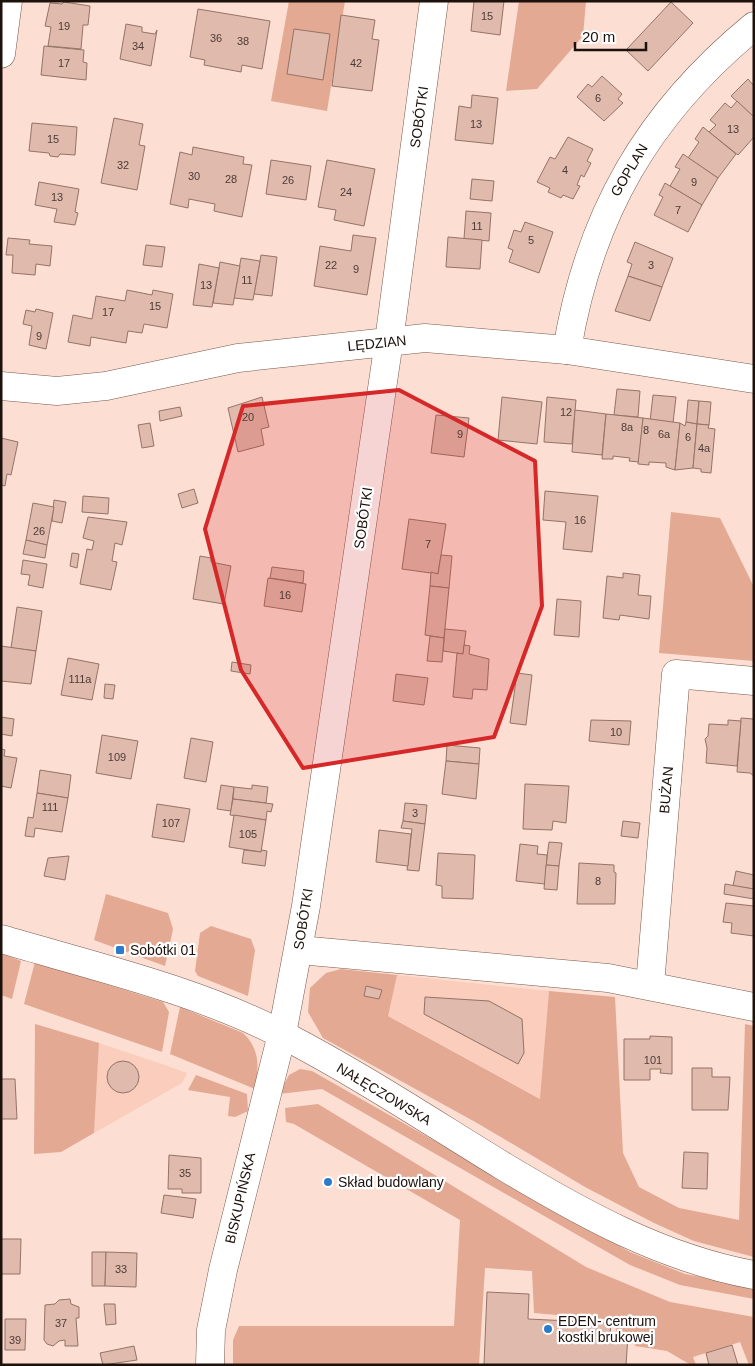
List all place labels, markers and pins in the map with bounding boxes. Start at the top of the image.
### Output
place label: Sobótki 01 [130,942,196,958]
marker: Sobótki 01 [114,944,126,956]
place label: Skład budowlany [338,1174,444,1190]
marker: Skład budowlany [322,1176,334,1188]
place label: EDEN- centrum kostki brukowej [558,1313,656,1345]
marker: EDEN- centrum kostki brukowej [542,1323,554,1335]

